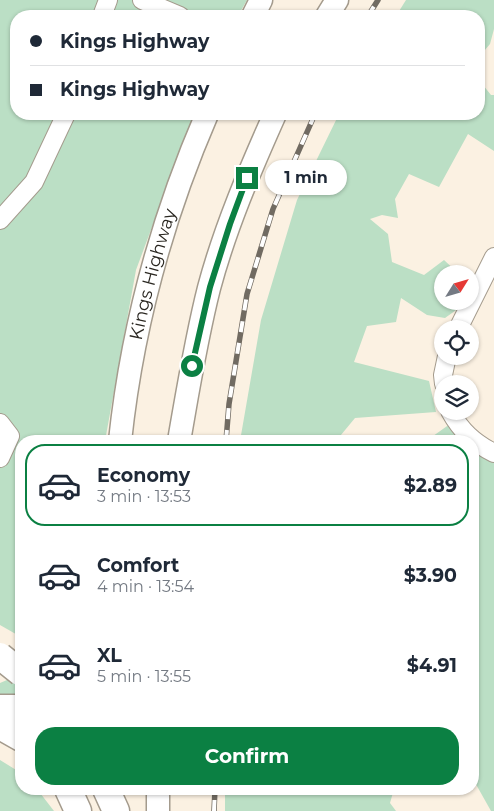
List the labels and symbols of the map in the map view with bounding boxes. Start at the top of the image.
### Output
callout: 1 min [264,160,347,196]
route end [236,167,258,189]
street label: Kings Highway [125,206,181,342]
north arrow [434,265,479,310]
route start [181,355,203,377]

